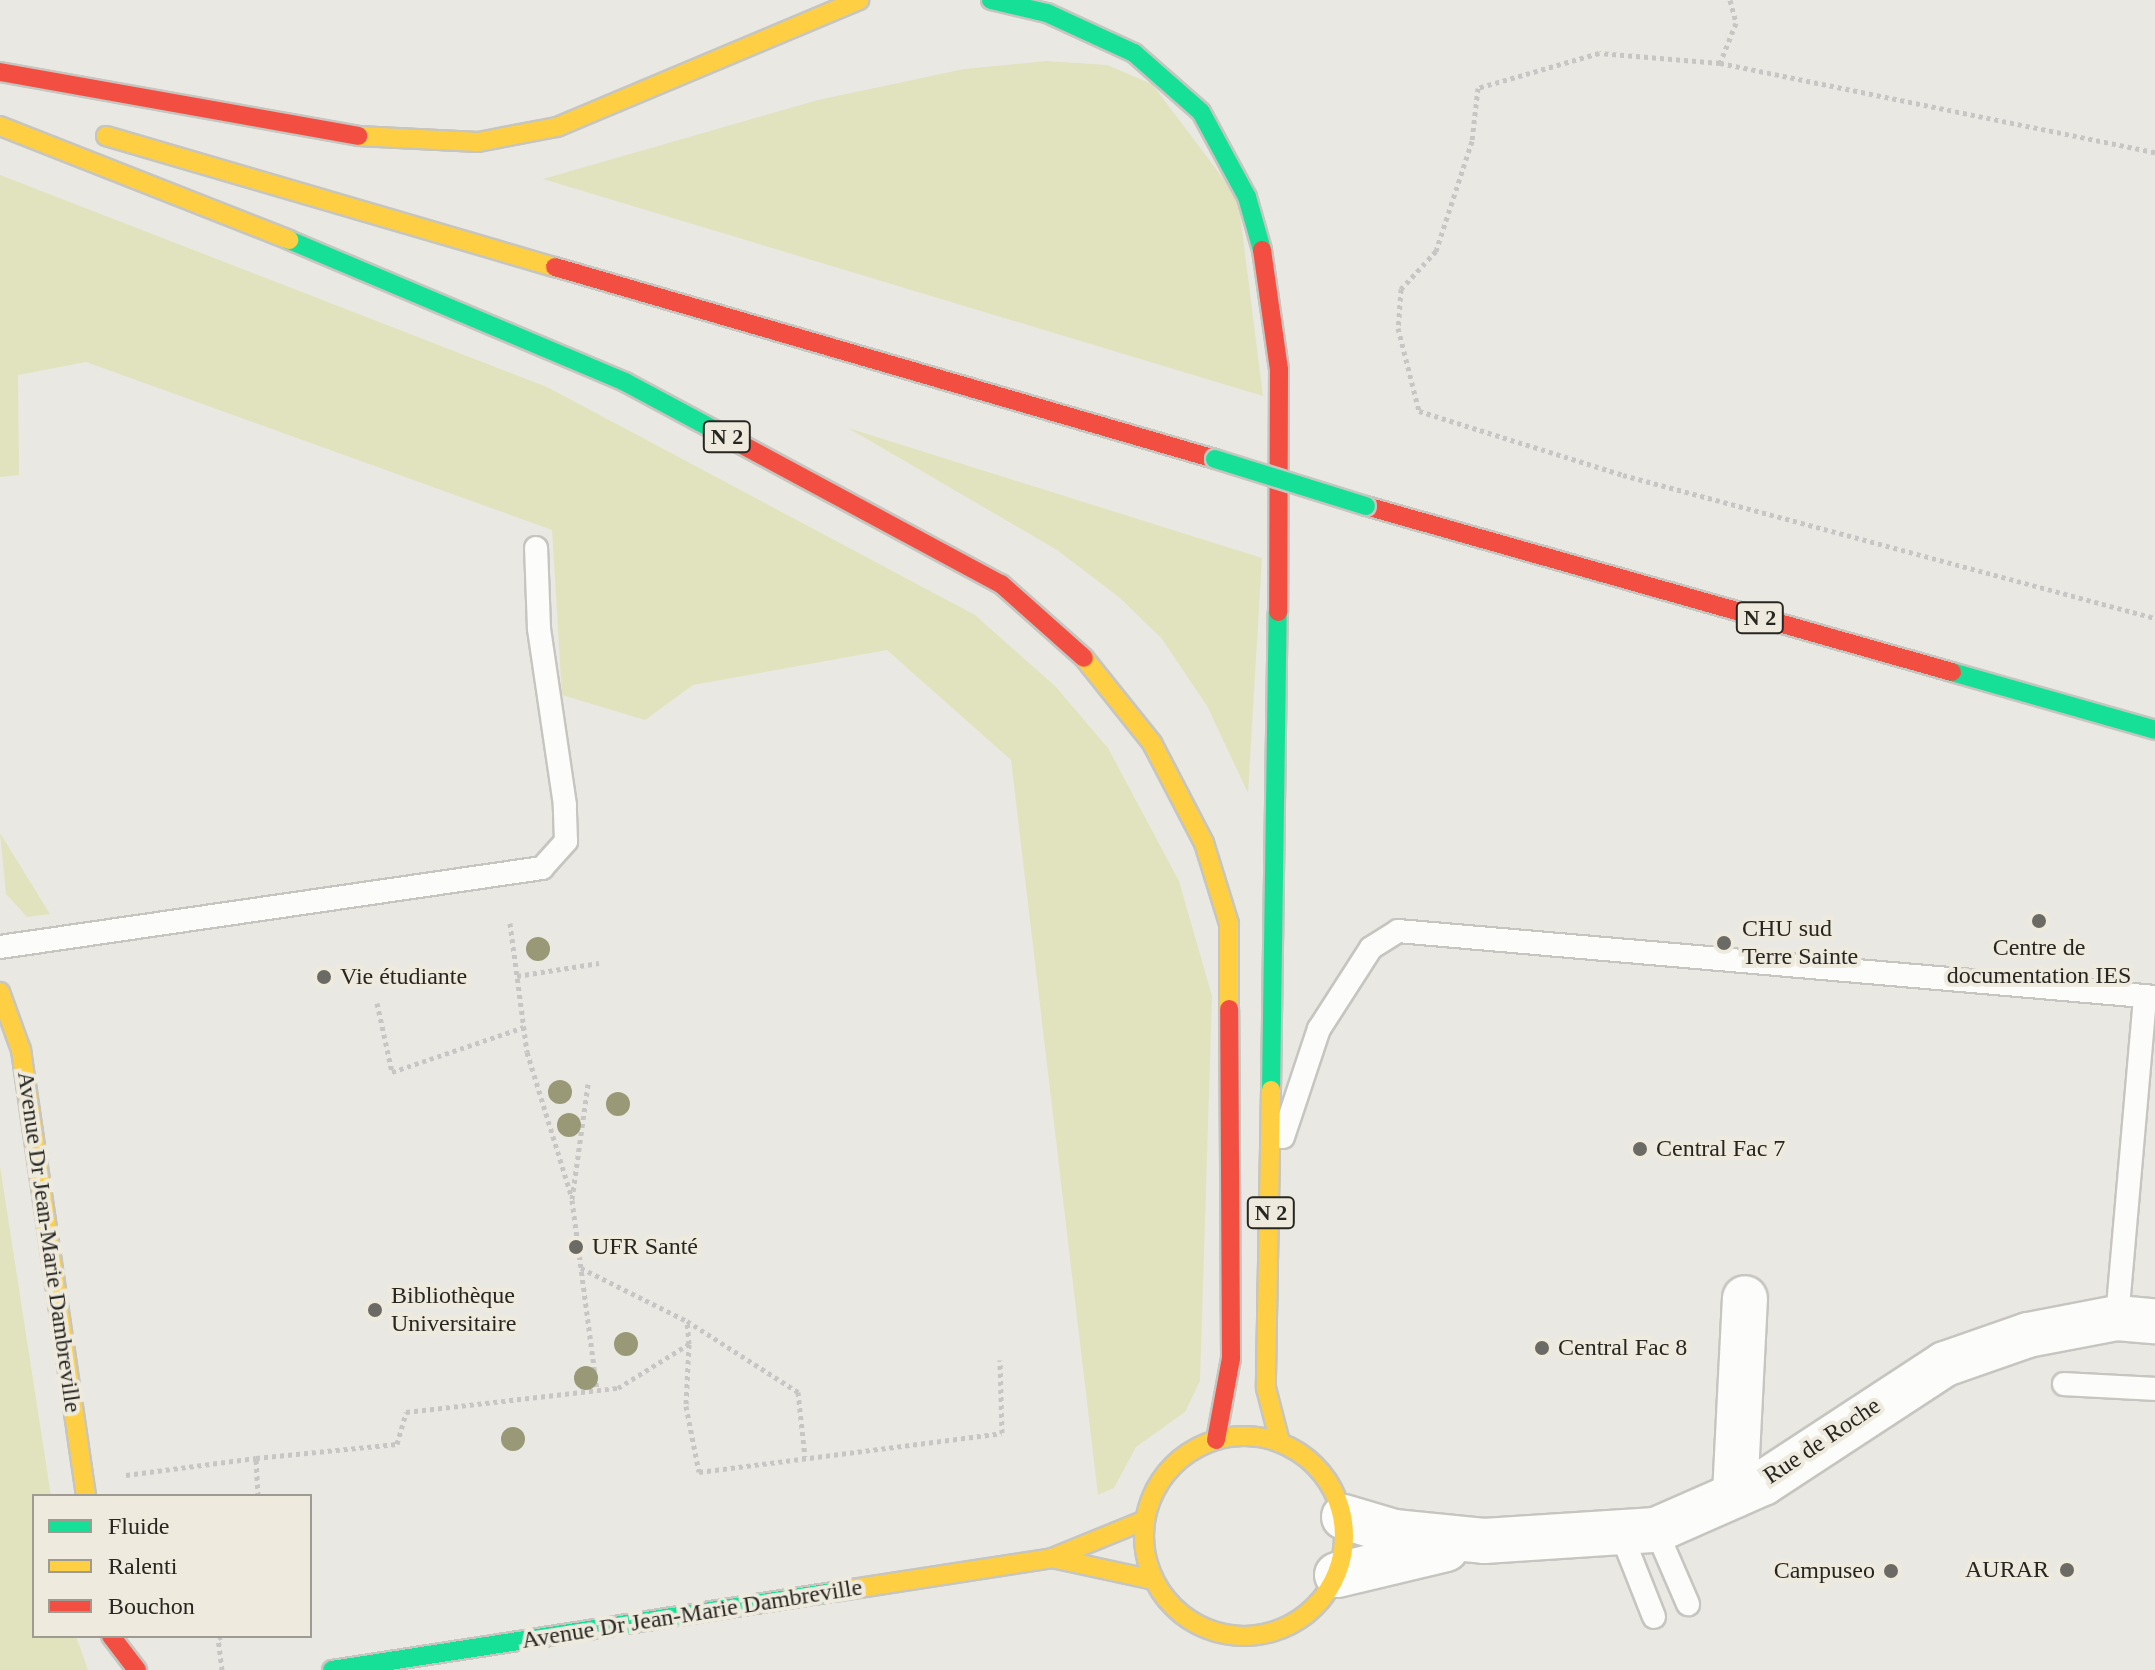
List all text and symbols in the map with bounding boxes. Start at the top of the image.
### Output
road number: N 2 [701,419,753,455]
road number: N 2 [1734,600,1786,636]
marker: Centre de documentation IES [2030,912,2048,930]
place label: CHU sud Terre Sainte [1742,915,1858,971]
marker: CHU sud Terre Sainte [1713,932,1735,954]
place label: Centre de documentation IES [1947,934,2131,990]
place label: Vie étudiante [340,963,467,991]
marker: Vie étudiante [315,968,333,986]
street label: Avenue Dr Jean-Marie Dambreville [11,1070,87,1414]
place label: Central Fac 7 [1656,1135,1785,1163]
marker: Central Fac 7 [1631,1140,1649,1158]
road number: N 2 [1245,1195,1297,1231]
place label: UFR Santé [592,1233,698,1261]
marker: UFR Santé [567,1238,585,1256]
place label: Bibliothèque Universitaire [391,1282,516,1338]
marker: Bibliothèque Universitaire [366,1301,384,1319]
place label: Central Fac 8 [1558,1334,1687,1362]
marker: Central Fac 8 [1533,1339,1551,1357]
street label: Rue de Roche [1758,1391,1886,1491]
legend [32,1494,312,1638]
text: Fluide [108,1513,169,1539]
text: Ralenti [108,1553,177,1579]
place label: AURAR [1965,1556,2049,1584]
place label: Campuseo [1774,1557,1875,1585]
marker: AURAR [2056,1559,2078,1581]
marker: Campuseo [1882,1562,1900,1580]
street label: Avenue Dr Jean-Marie Dambreville [520,1573,864,1655]
text: Bouchon [108,1593,195,1619]

